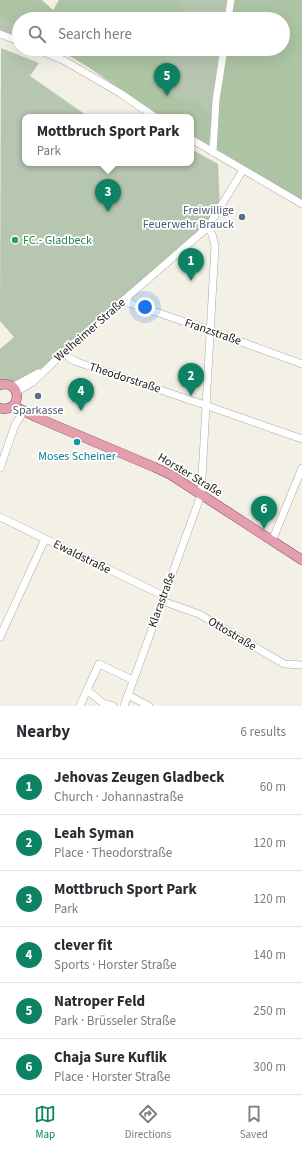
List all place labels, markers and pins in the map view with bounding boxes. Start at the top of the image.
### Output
pin: 5 [154,63,180,96]
pin: 3 [95,179,121,212]
place label: Freiwillige Feuerwehr Brauck [143,202,234,233]
marker: Freiwillige Feuerwehr Brauck [237,212,247,222]
place label: FC.- Gladbeck [23,232,92,249]
marker: FC.- Gladbeck [10,235,20,245]
pin: 1 [178,248,204,281]
pin: 2 [178,363,204,396]
pin: 4 [68,378,94,411]
marker: Sparkasse [33,391,43,401]
place label: Sparkasse [13,402,64,419]
marker: Moses Scheiner [72,437,82,447]
place label: Moses Scheiner [38,448,117,465]
pin: 6 [251,496,277,529]

